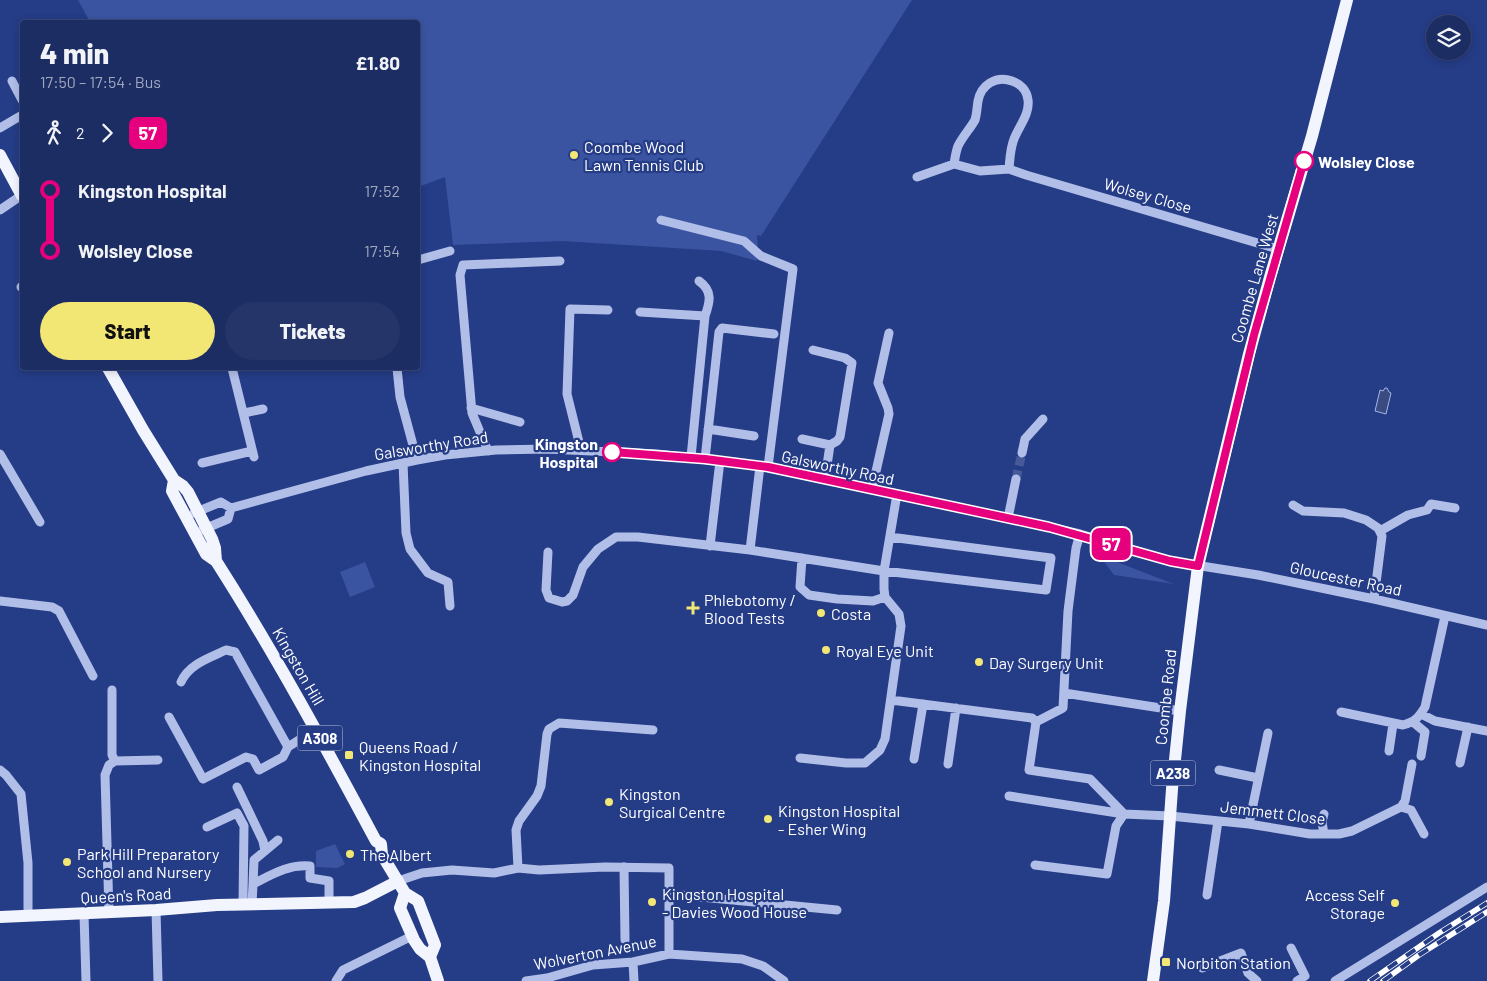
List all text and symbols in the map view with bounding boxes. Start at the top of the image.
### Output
map controls [1426,15,1471,60]
button: layers [1426,15,1471,60]
text: 4 min [40,36,109,70]
text: £1.80 [355,51,400,74]
text: 17:50 – 17:54 · Bus [40,72,161,91]
icon: walk [40,119,68,147]
icon: forward [93,119,121,147]
text: 57 [139,122,157,144]
text: 2 [76,123,85,142]
place label: Coombe Wood Lawn Tennis Club [584,137,704,174]
marker: Coombe Wood Lawn Tennis Club [568,149,580,161]
marker: Wolsley Close [1294,151,1314,171]
place label: Wolsley Close [1318,152,1415,171]
street label: Wolsey Close [1102,173,1194,217]
text: Kingston Hospital [78,179,227,202]
text: 17:52 [365,181,400,200]
street label: Coombe Lane West [1226,211,1282,345]
text: Wolsley Close [78,239,193,262]
text: 17:54 [364,241,400,260]
button: Start [40,302,215,360]
button: Tickets [225,302,400,360]
street label: Galsworthy Road [373,427,489,463]
place label: Kingston Hospital [535,434,598,471]
marker: Kingston Hospital [602,442,622,462]
street label: Galsworthy Road [780,446,896,488]
line badge: 57 [1088,528,1134,560]
text: 57 [1102,533,1120,555]
street label: Gloucester Road [1288,557,1404,599]
place label: Phlebotomy / Blood Tests [704,590,796,627]
marker: Phlebotomy / Blood Tests [686,601,700,615]
place label: Costa [831,604,871,623]
marker: Costa [815,607,827,619]
street label: Kingston Hill [269,624,329,708]
place label: Royal Eye Unit [836,641,934,660]
marker: Royal Eye Unit [820,644,832,656]
street label: Coombe Road [1151,648,1179,746]
place label: Day Surgery Unit [989,653,1104,672]
marker: Day Surgery Unit [973,656,985,668]
road number: A308 [298,726,342,750]
place label: Queens Road / Kingston Hospital [359,737,481,774]
marker: Queens Road / Kingston Hospital [343,749,355,761]
road number: A238 [1150,760,1196,786]
place label: Kingston Surgical Centre [619,784,726,821]
marker: Kingston Surgical Centre [603,796,615,808]
street label: Jemmett Close [1219,796,1327,828]
place label: Kingston Hospital - Esher Wing [778,801,900,838]
marker: Kingston Hospital - Esher Wing [762,813,774,825]
place label: Park Hill Preparatory School and Nursery [77,844,220,881]
place label: The Albert [360,845,432,864]
marker: The Albert [344,848,356,860]
marker: Park Hill Preparatory School and Nursery [61,856,73,868]
street label: Queen's Road [80,883,172,907]
place label: Kingston Hospital - Davies Wood House [662,884,807,921]
place label: Access Self Storage [1305,885,1385,922]
marker: Kingston Hospital - Davies Wood House [646,896,658,908]
marker: Access Self Storage [1389,897,1401,909]
street label: Wolverton Avenue [532,931,658,973]
place label: Norbiton Station [1176,953,1291,972]
marker: Norbiton Station [1160,956,1172,968]

